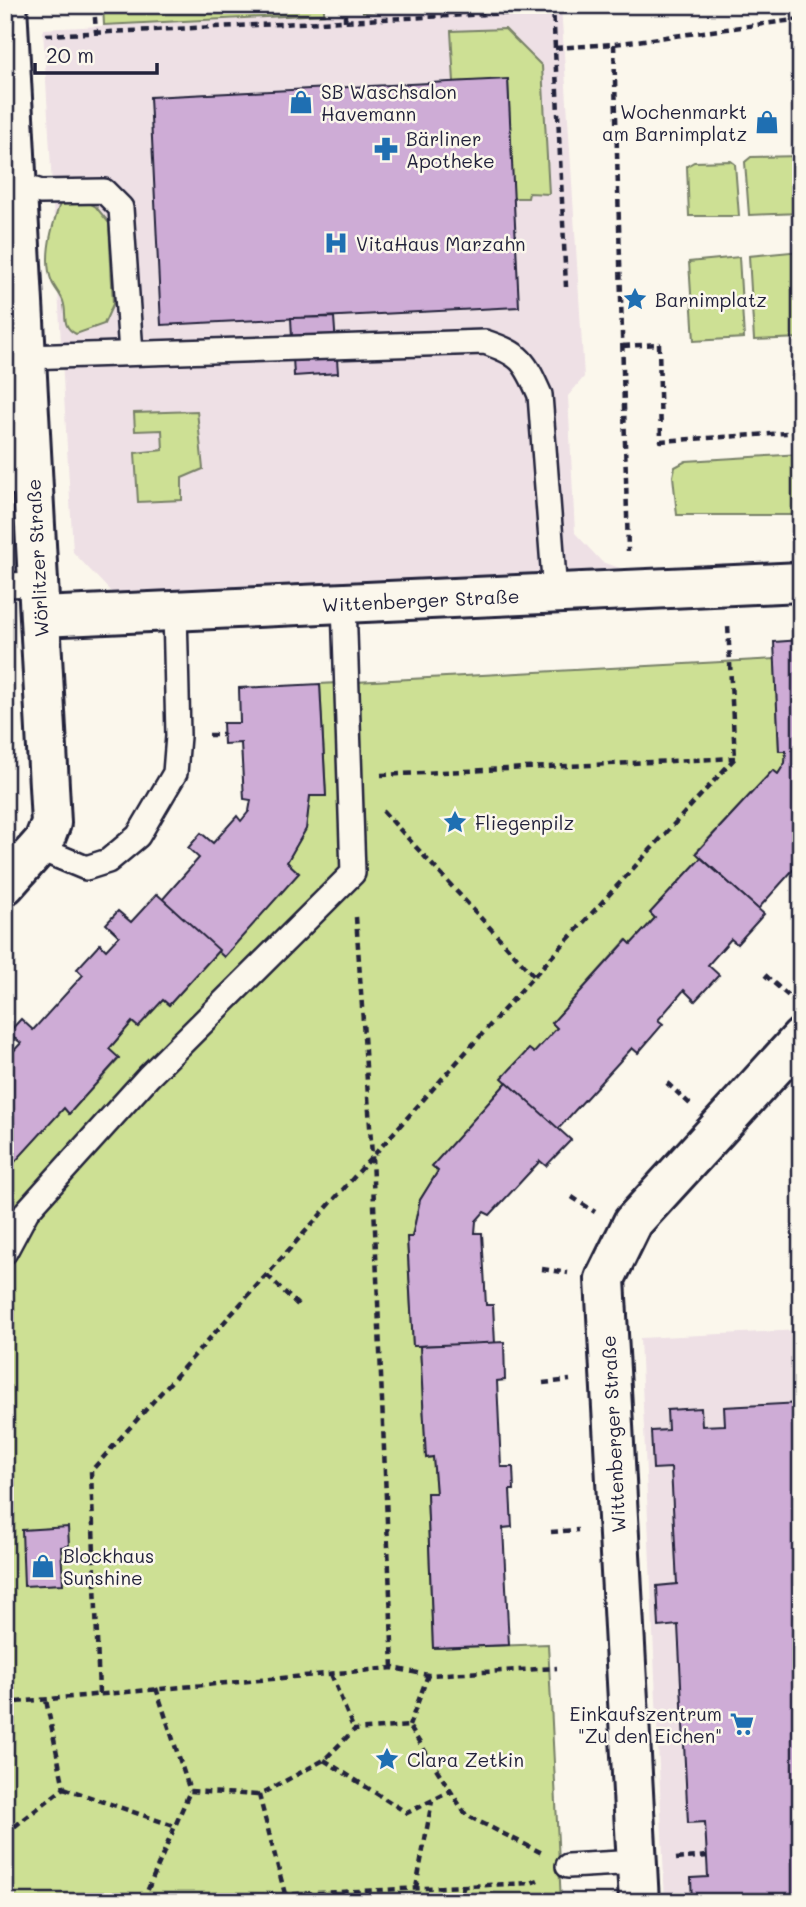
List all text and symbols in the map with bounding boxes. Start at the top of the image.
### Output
scale bar [35,32,158,76]
text: 20 m [46,41,94,68]
place label: SB Waschsalon Havemann [321,79,457,126]
shop icon: SB Waschsalon Havemann [287,88,315,116]
place label: Wochenmarkt am Barnimplatz [602,99,747,146]
shop icon: Wochenmarkt am Barnimplatz [753,108,781,136]
place label: Bärliner Apotheke [406,126,495,173]
pharmacy icon: Bärliner Apotheke [372,135,400,163]
hospital icon: VitaHaus Marzahn [322,229,350,257]
place label: VitaHaus Marzahn [356,231,525,256]
place icon: Barnimplatz [621,285,649,313]
place label: Barnimplatz [655,287,767,312]
street label: Wörlitzer Straße [20,478,54,638]
street label: Wittenberger Straße [321,582,520,617]
place icon: Fliegenpilz [441,808,469,836]
place label: Fliegenpilz [475,810,574,835]
street label: Wittenberger Straße [595,1335,631,1533]
place label: Blockhaus Sunshine [63,1543,154,1590]
shop icon: Blockhaus Sunshine [29,1552,57,1580]
place label: Einkaufszentrum "Zu den Eichen" [570,1701,722,1748]
supermarket icon: Einkaufszentrum "Zu den Eichen" [728,1710,756,1738]
place icon: Clara Zetkin [373,1745,401,1773]
place label: Clara Zetkin [407,1747,524,1772]

